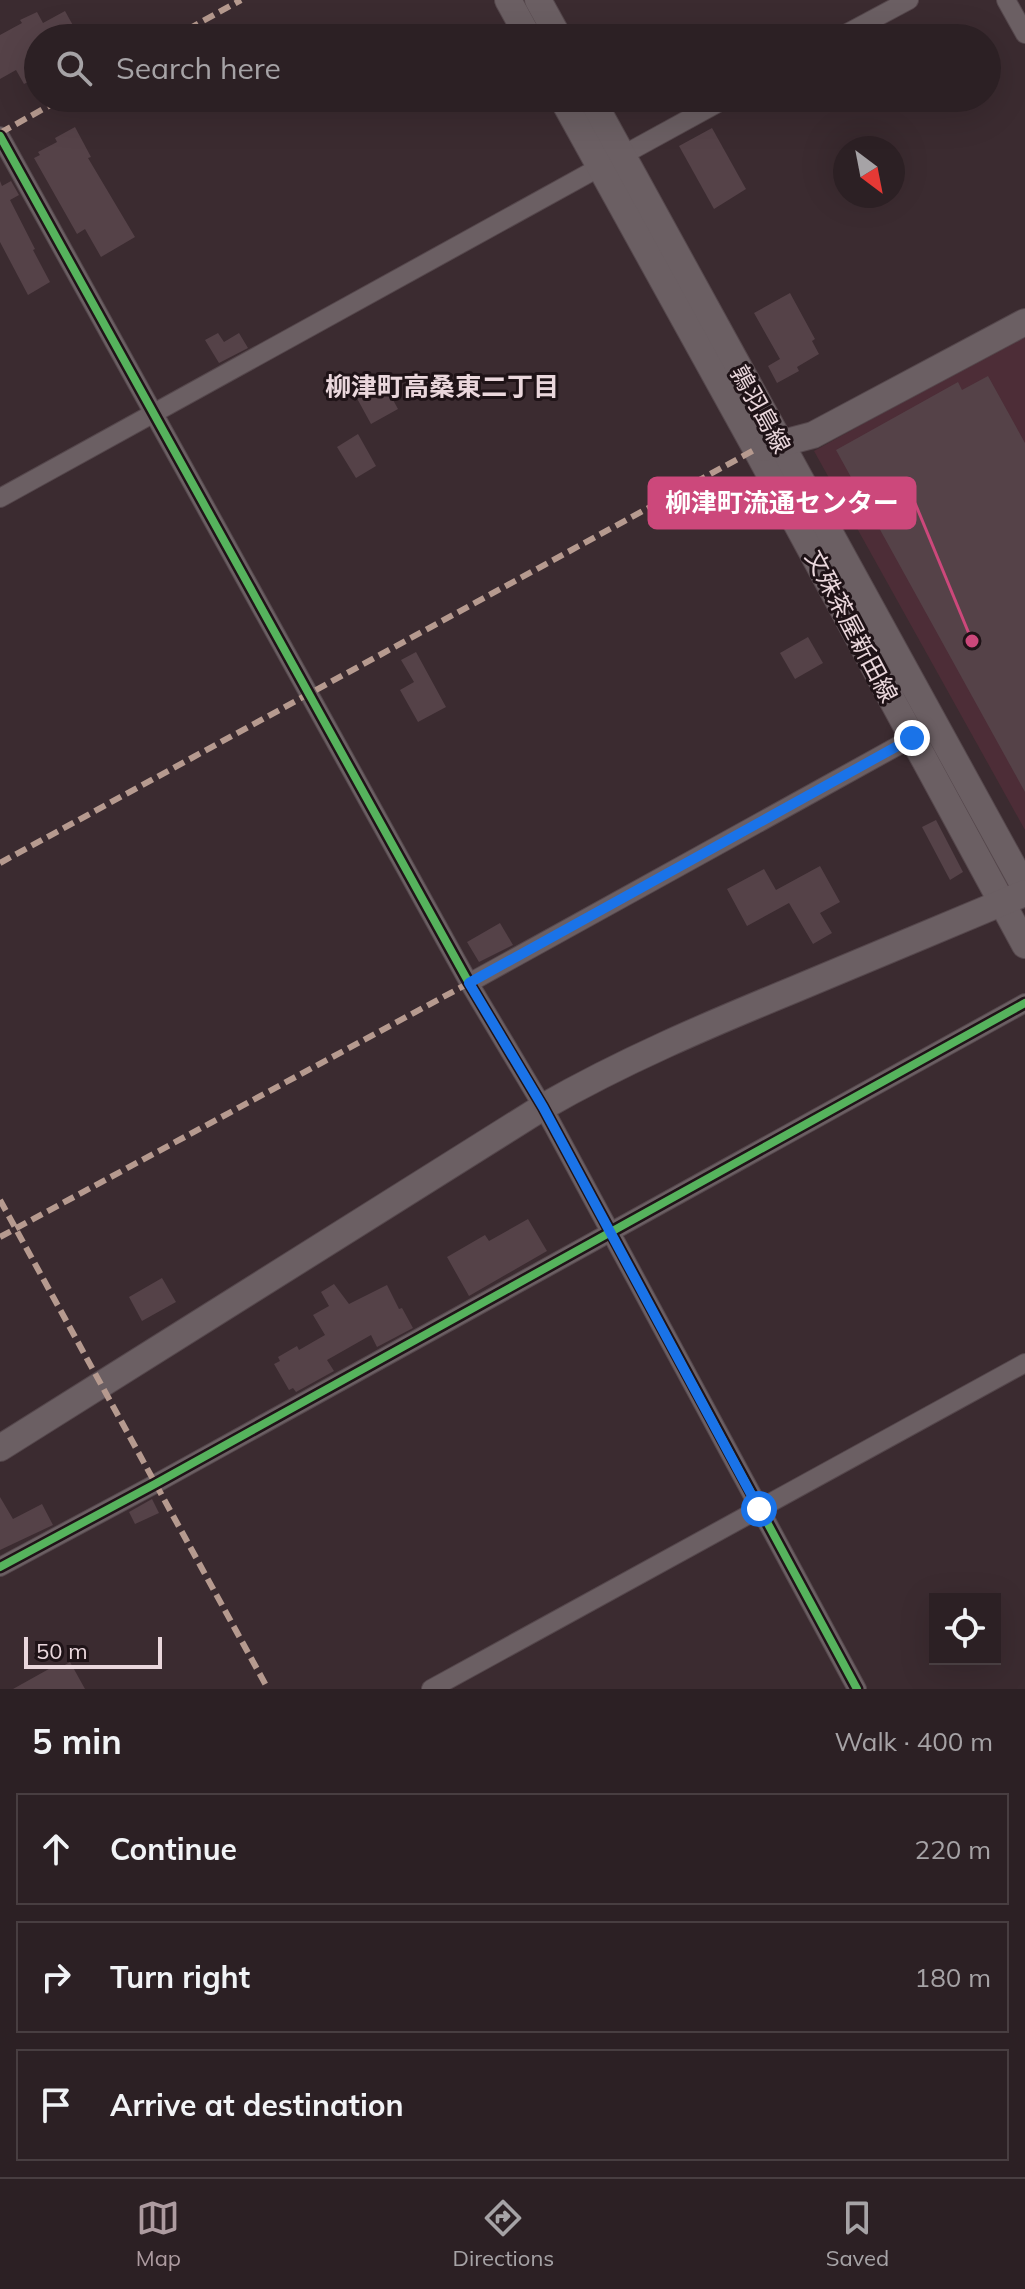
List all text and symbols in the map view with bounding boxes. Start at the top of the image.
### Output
search box [24,24,1001,112]
icon: search [52,46,96,90]
text: Search here [116,49,281,87]
north arrow [833,136,905,208]
street label: 鶉羽島線 [725,360,797,458]
district label: 柳津町高桑東二丁目 [325,370,559,403]
callout: 柳津町流通センター [649,478,915,528]
text: 柳津町流通センター [665,486,899,519]
street label: 文殊茶屋新田線 [799,545,905,707]
route end [894,720,930,756]
route start [741,1491,777,1527]
map controls [929,1593,1001,1665]
button: locate [929,1593,1001,1665]
scale bar [24,1633,162,1669]
text: 50 m [36,1637,87,1665]
text: 5 min [32,1720,122,1763]
text: Walk · 400 m [834,1725,993,1758]
icon: ahead [34,1827,78,1871]
text: Continue [110,1830,237,1868]
text: 220 m [915,1833,991,1866]
icon: right [34,1955,78,1999]
text: Turn right [110,1958,250,1996]
text: 180 m [915,1961,991,1994]
icon: arrive [34,2083,78,2127]
text: Arrive at destination [110,2086,404,2124]
tab: Map [136,2196,181,2272]
tab: Directions [453,2196,554,2272]
tab: Saved [826,2196,889,2272]

